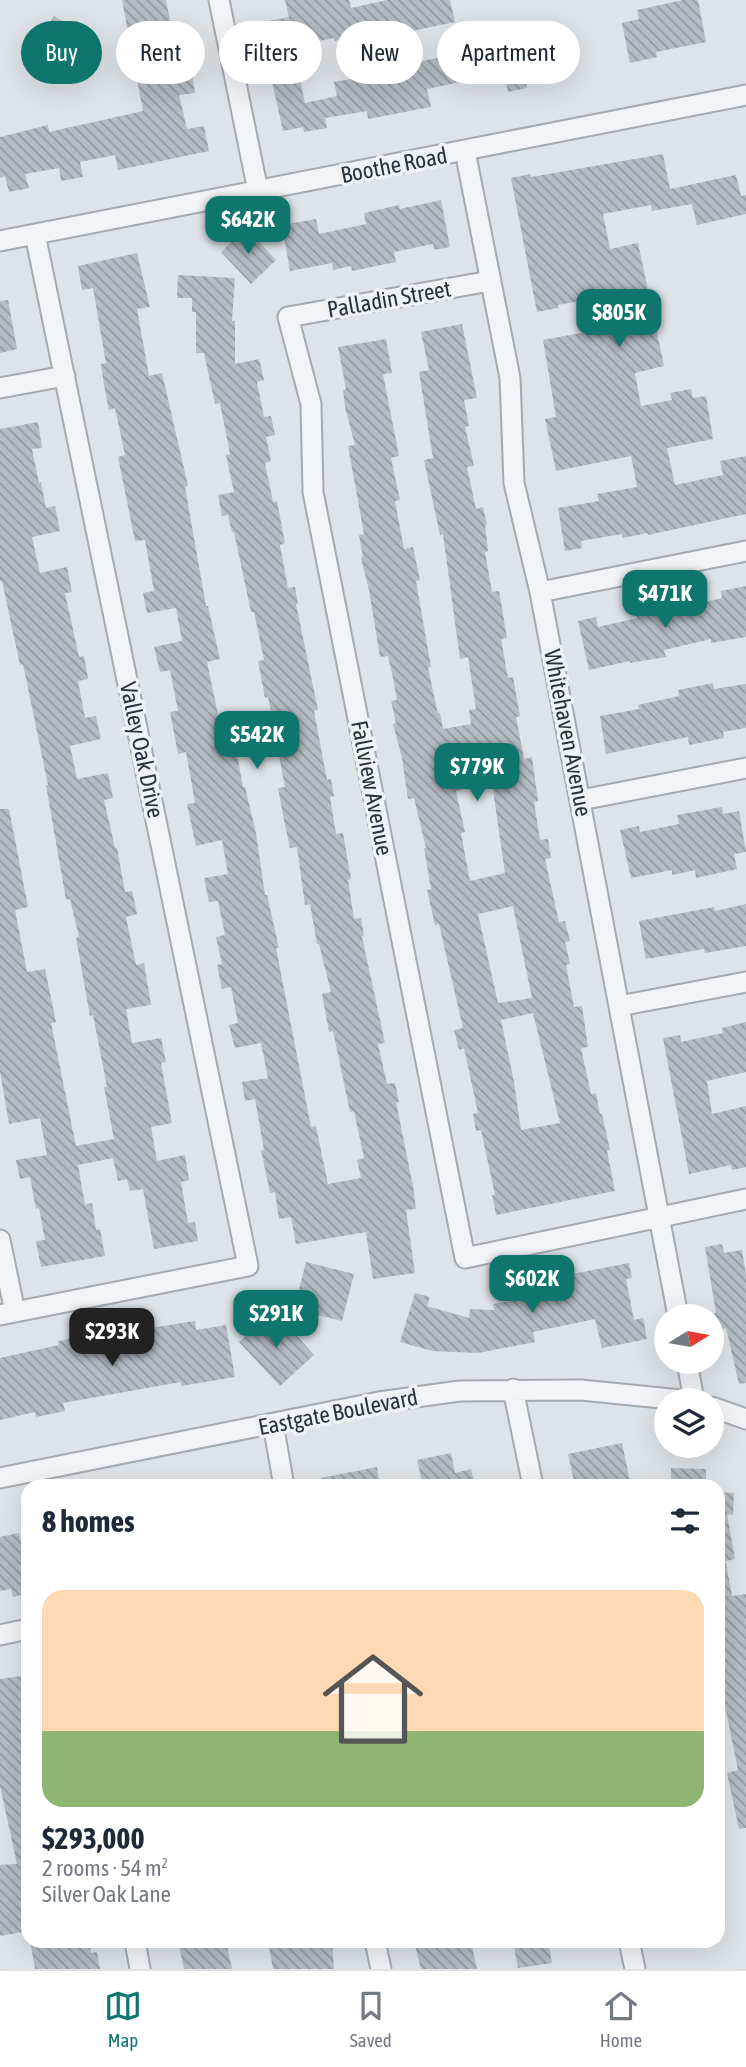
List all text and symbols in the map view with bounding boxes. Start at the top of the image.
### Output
chip: Buy [21,21,102,84]
chip: Rent [116,21,205,84]
chip: Filters [219,21,322,84]
chip: New [336,21,423,84]
chip: Apartment [437,21,580,84]
street label: Boothe Road [339,142,449,188]
pin: $642K [199,196,297,256]
text: $642K [221,206,275,232]
street label: Palladin Street [325,275,453,323]
pin: $805K [570,290,668,349]
text: $805K [592,299,646,325]
pin: $471K [616,570,714,630]
text: $471K [638,580,692,606]
street label: Whitehaven Avenue [539,647,597,819]
street label: Valley Oak Drive [115,680,169,820]
pin: $542K [208,712,306,771]
street label: Fallview Avenue [346,718,398,858]
text: $542K [230,721,284,747]
pin: $779K [428,744,526,803]
text: $779K [450,753,504,779]
pin: $602K [483,1256,581,1315]
text: $602K [505,1265,559,1291]
pin: $291K [227,1290,325,1350]
text: $291K [249,1300,303,1326]
north arrow [654,1304,724,1374]
map controls [654,1304,724,1458]
pin: $293K [63,1308,161,1368]
text: $293K [85,1318,139,1344]
street label: Eastgate Boulevard [256,1384,420,1440]
button: layers [654,1388,724,1458]
icon: filters [666,1502,704,1540]
text: 8 homes [42,1504,135,1538]
icon: home [310,1636,436,1762]
text: $293,000 [42,1821,145,1855]
text: 2 rooms · 54 m² [42,1855,168,1881]
text: Silver Oak Lane [42,1881,171,1907]
tab: Map [104,1987,142,2051]
tab: Saved [350,1987,392,2051]
tab: Home [600,1987,642,2051]

